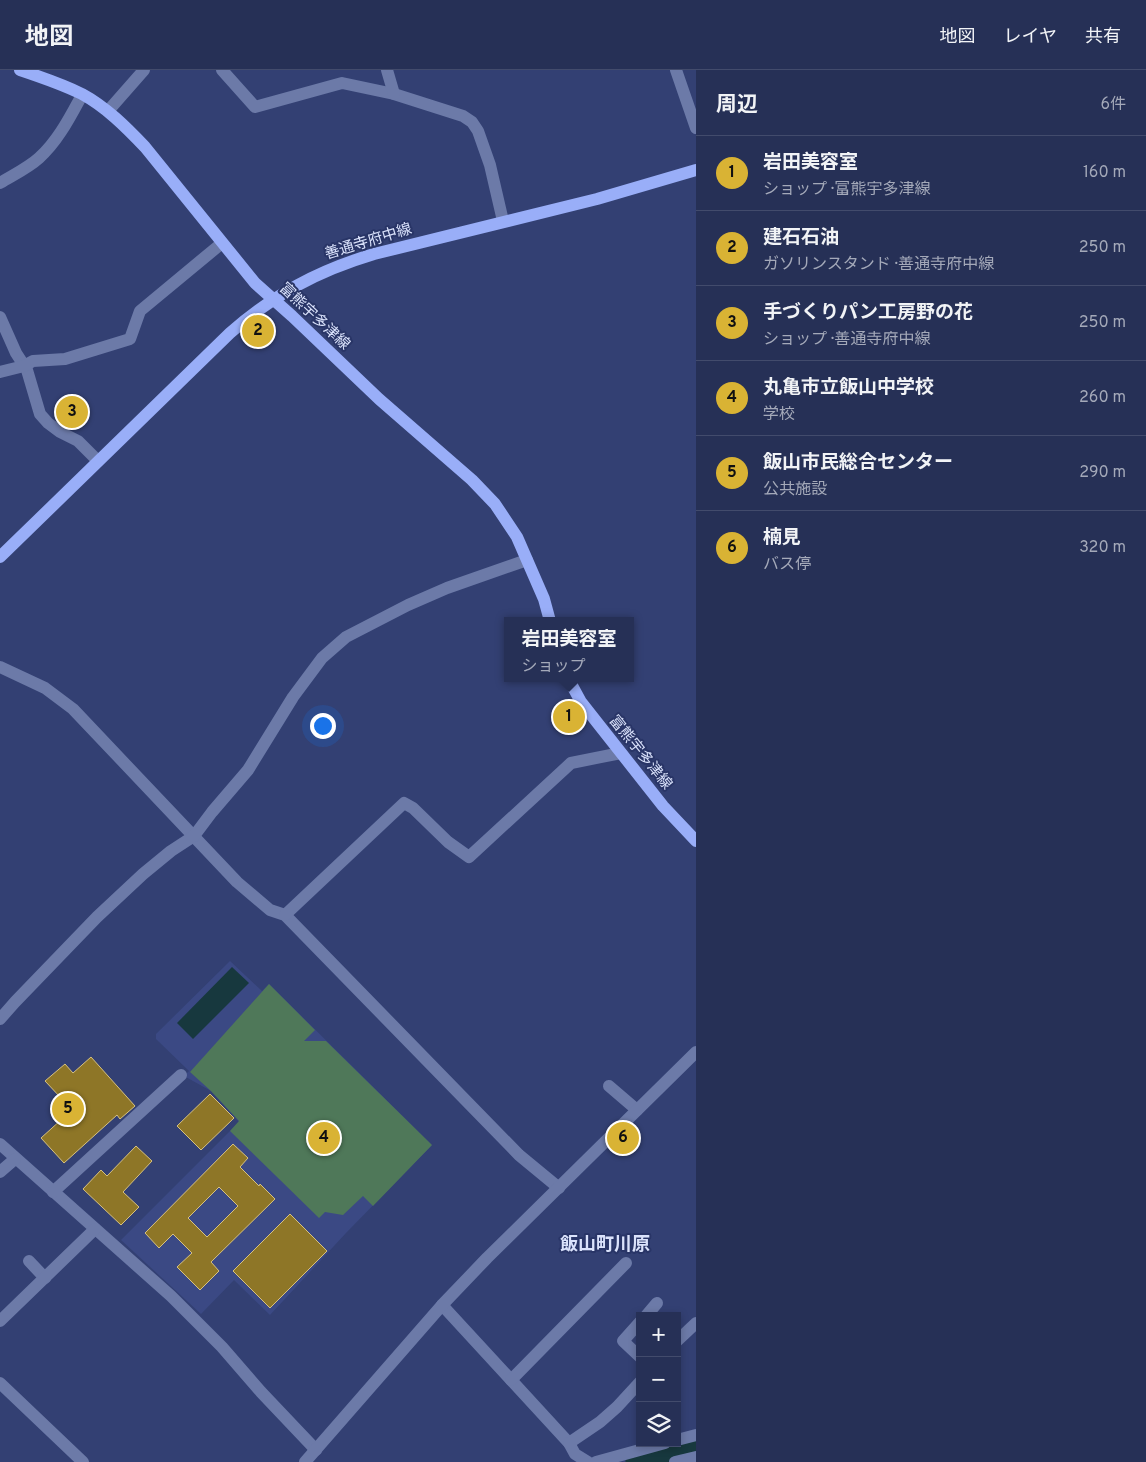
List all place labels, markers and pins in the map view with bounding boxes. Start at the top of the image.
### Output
pin: 2 [242,312,274,350]
pin: 3 [56,393,88,431]
pin: 1 [553,698,585,736]
pin: 5 [52,1090,84,1128]
pin: 4 [308,1119,340,1157]
pin: 6 [607,1119,639,1157]

